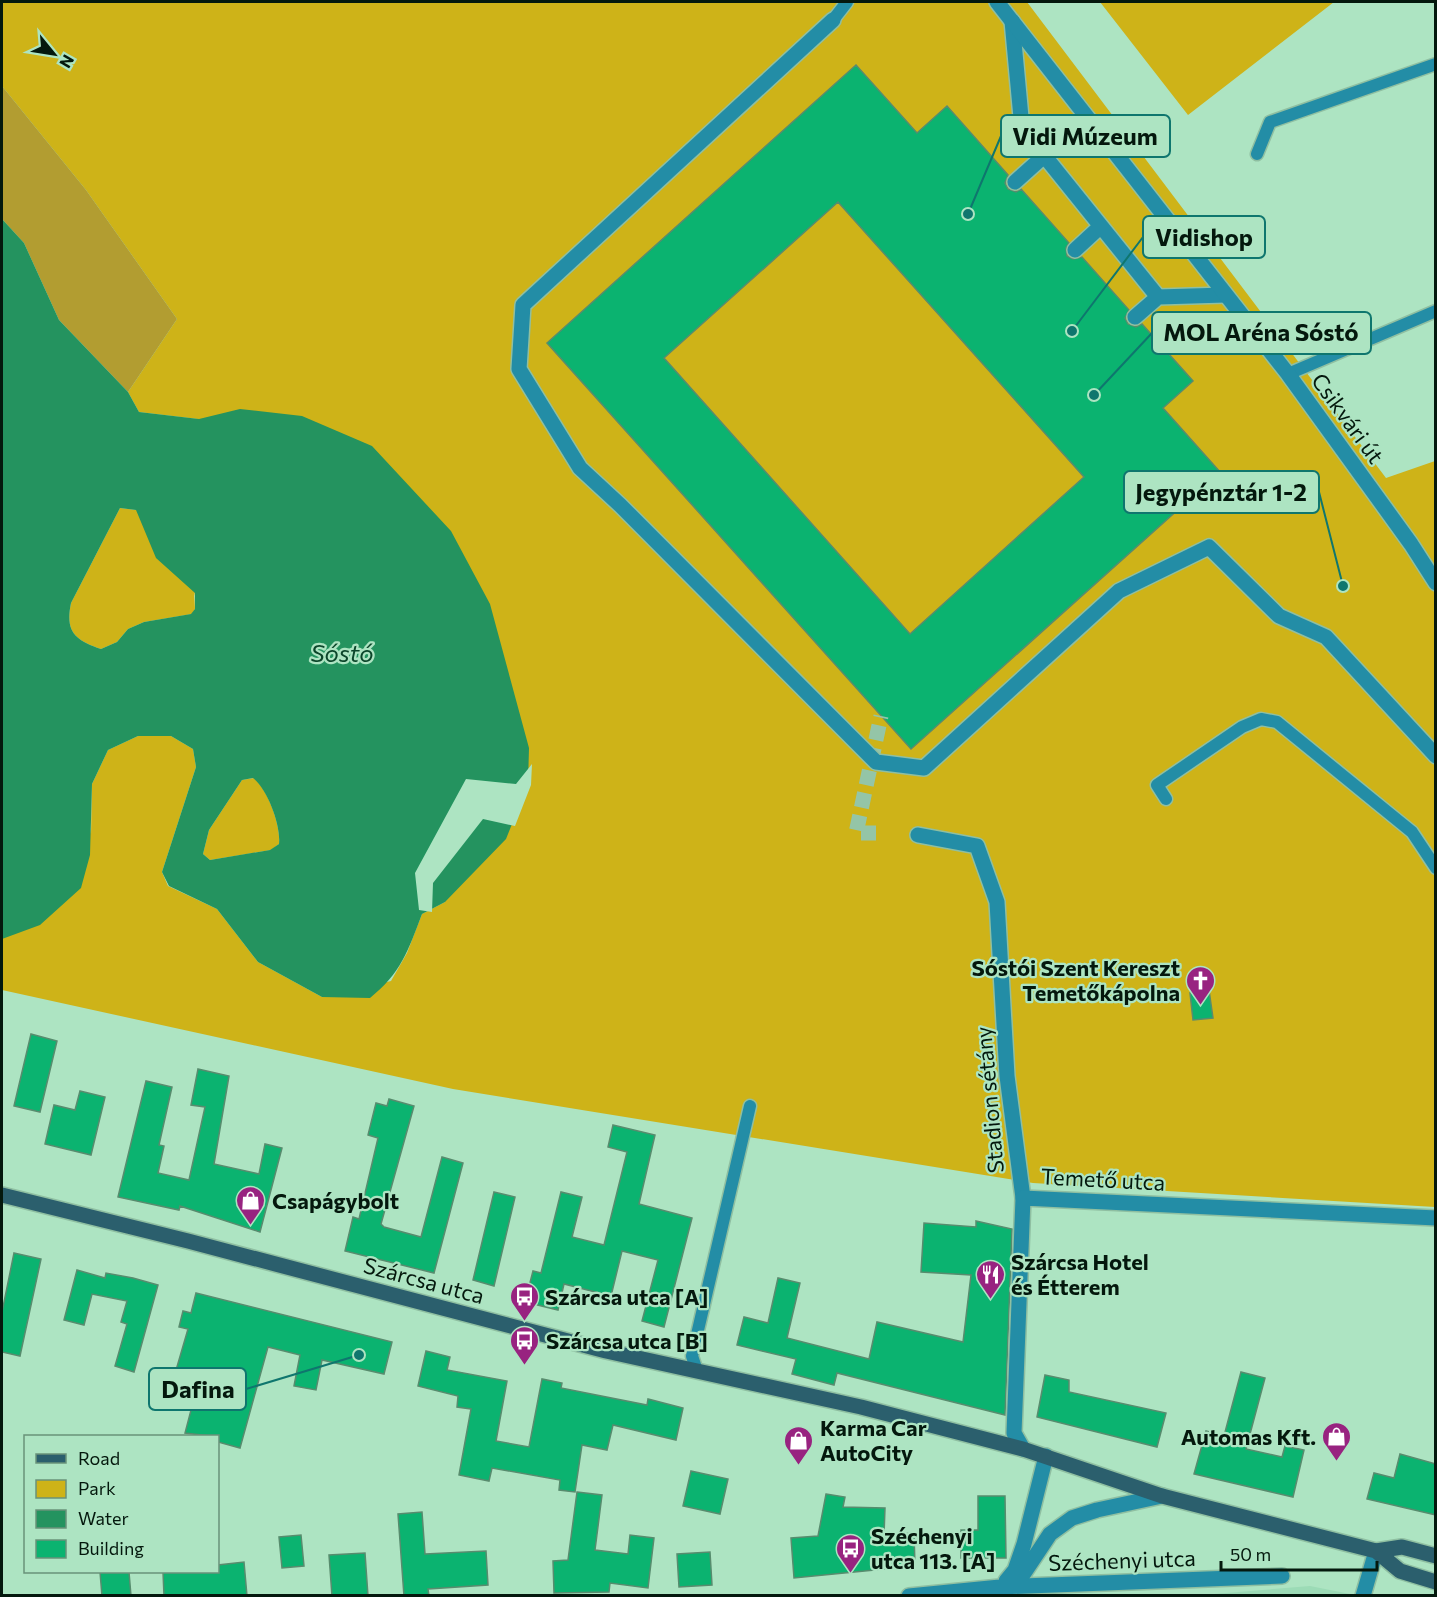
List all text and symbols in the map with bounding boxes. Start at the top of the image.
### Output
north arrow [24,24,84,84]
text: N [56,52,79,72]
callout: Vidi Múzeum [1001,115,1170,157]
text: Vidi Múzeum [1012,121,1158,150]
callout: Vidishop [1143,216,1265,258]
text: Vidishop [1155,222,1253,251]
callout: MOL Aréna Sóstó [1152,312,1371,354]
text: MOL Aréna Sóstó [1163,317,1359,346]
street label: Csikvári út [1306,368,1390,468]
callout: Jegypénztár 1-2 [1124,471,1319,513]
text: Jegypénztár 1-2 [1135,477,1307,506]
water label: Sóstó [310,638,374,667]
place label: Sóstói Szent Kereszt Temetőkápolna [972,954,1180,1006]
church icon: Sóstói Szent Kereszt Temetőkápolna [1185,964,1217,1006]
street label: Stadion sétány [969,1026,1009,1174]
street label: Temető utca [1040,1162,1166,1196]
shop icon: Csapágybolt [235,1184,267,1226]
place label: Csapágybolt [272,1187,399,1214]
place label: Szárcsa Hotel és Étterem [1011,1248,1149,1300]
street label: Szárcsa utca [361,1251,487,1309]
restaurant icon: Szárcsa Hotel és Étterem [974,1258,1006,1300]
bus stop icon: Szárcsa utca [A] [508,1280,540,1322]
place label: Szárcsa utca [A] [545,1283,708,1310]
bus stop icon: Szárcsa utca [B] [509,1324,541,1366]
place label: Szárcsa utca [B] [546,1327,708,1354]
callout: Dafina [149,1368,246,1410]
text: Dafina [161,1374,235,1403]
place label: Karma Car AutoCity [820,1414,927,1466]
shop icon: Automas Kft. [1321,1420,1353,1462]
place label: Automas Kft. [1181,1423,1316,1450]
shop icon: Karma Car AutoCity [783,1424,815,1466]
legend [24,1435,219,1573]
text: Road [78,1447,120,1469]
text: Park [78,1477,116,1499]
text: Water [78,1507,129,1529]
place label: Széchenyi utca 113. [A] [871,1522,995,1574]
bus stop icon: Széchenyi utca 113. [A] [834,1532,866,1574]
scale bar [1221,1534,1377,1572]
text: Building [78,1537,144,1559]
text: 50 m [1230,1543,1271,1565]
street label: Széchenyi utca [1048,1544,1196,1576]

